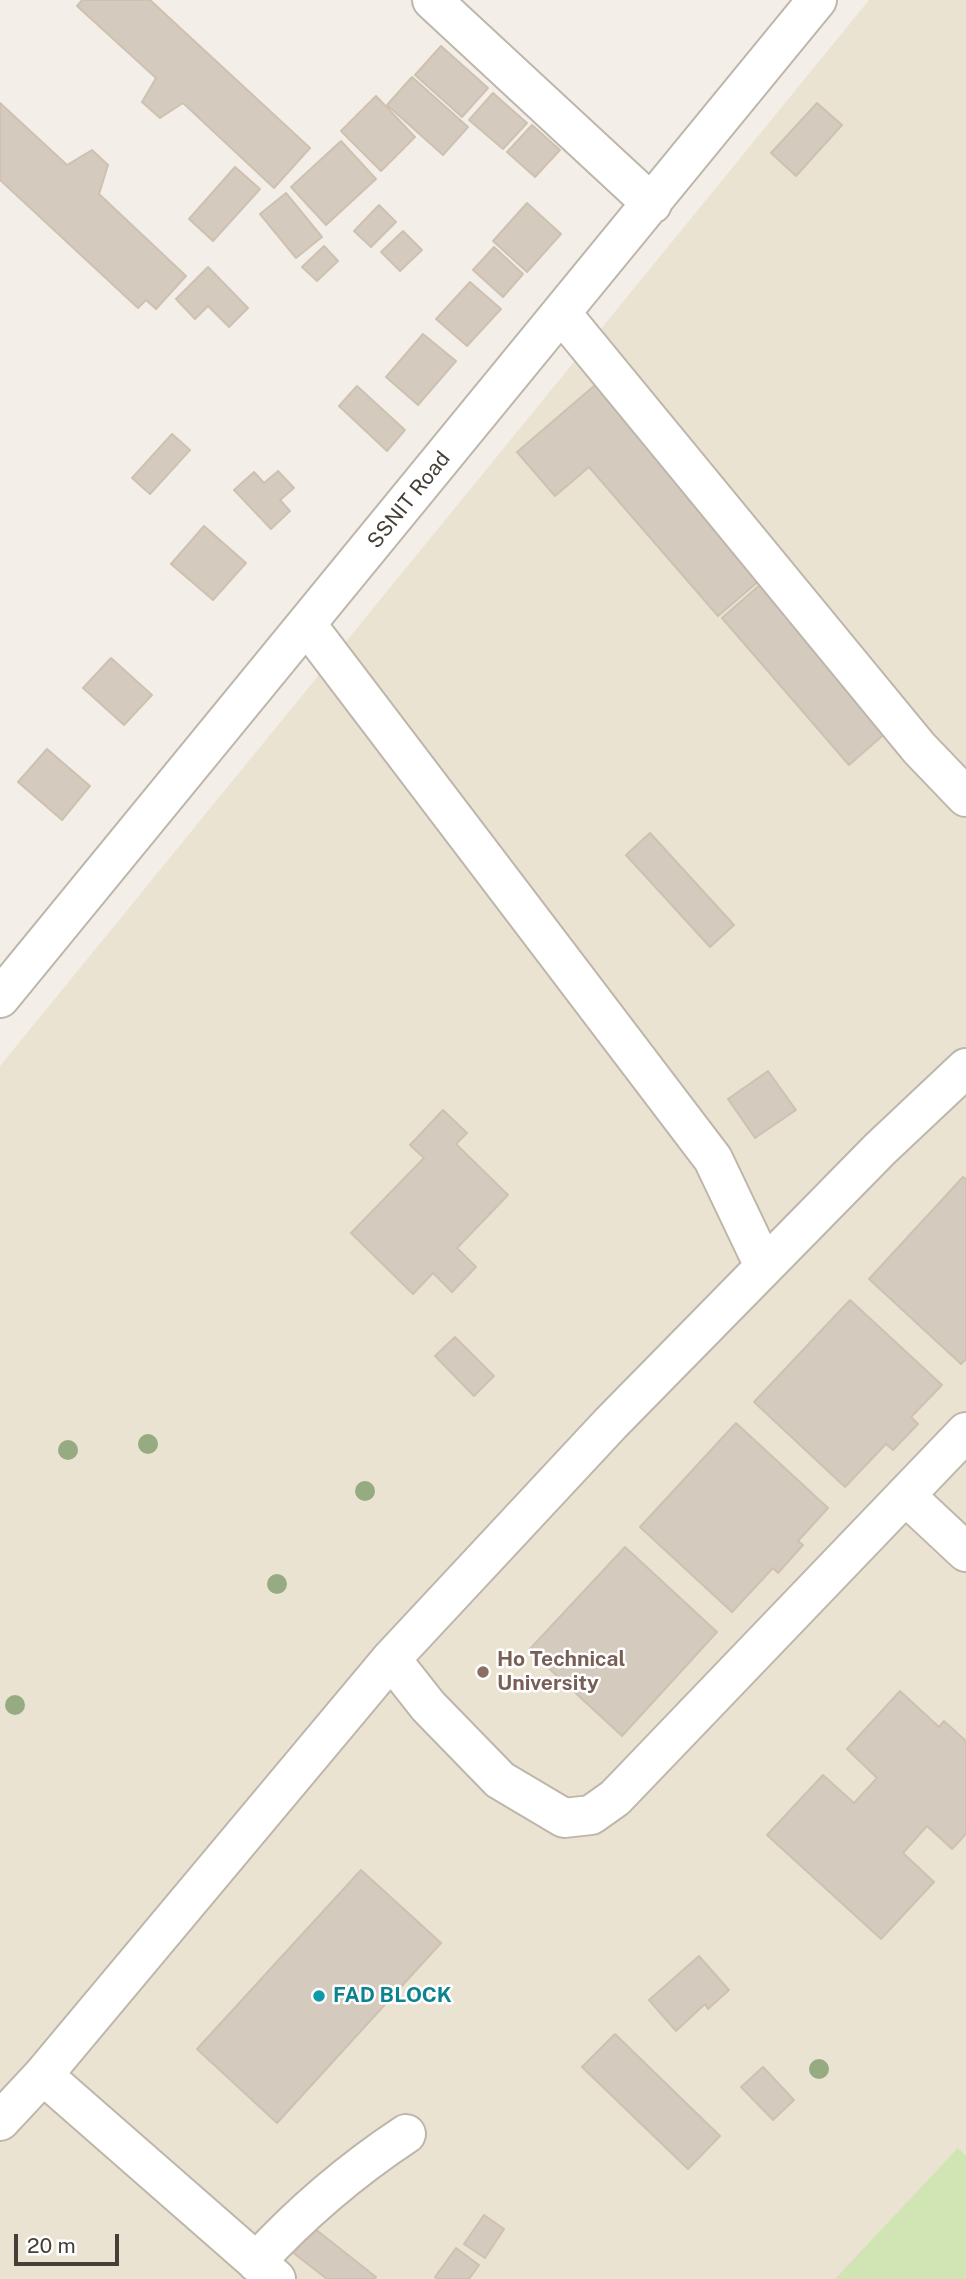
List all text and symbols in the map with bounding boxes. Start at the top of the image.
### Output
street label: SSNIT Road [362,446,456,554]
place label: Ho Technical University [497,1647,625,1697]
marker: Ho Technical University [475,1664,491,1680]
place label: FAD BLOCK [333,1983,452,2009]
marker: FAD BLOCK [311,1988,327,2004]
scale bar [18,2220,122,2264]
text: 20 m [27,2233,76,2258]

